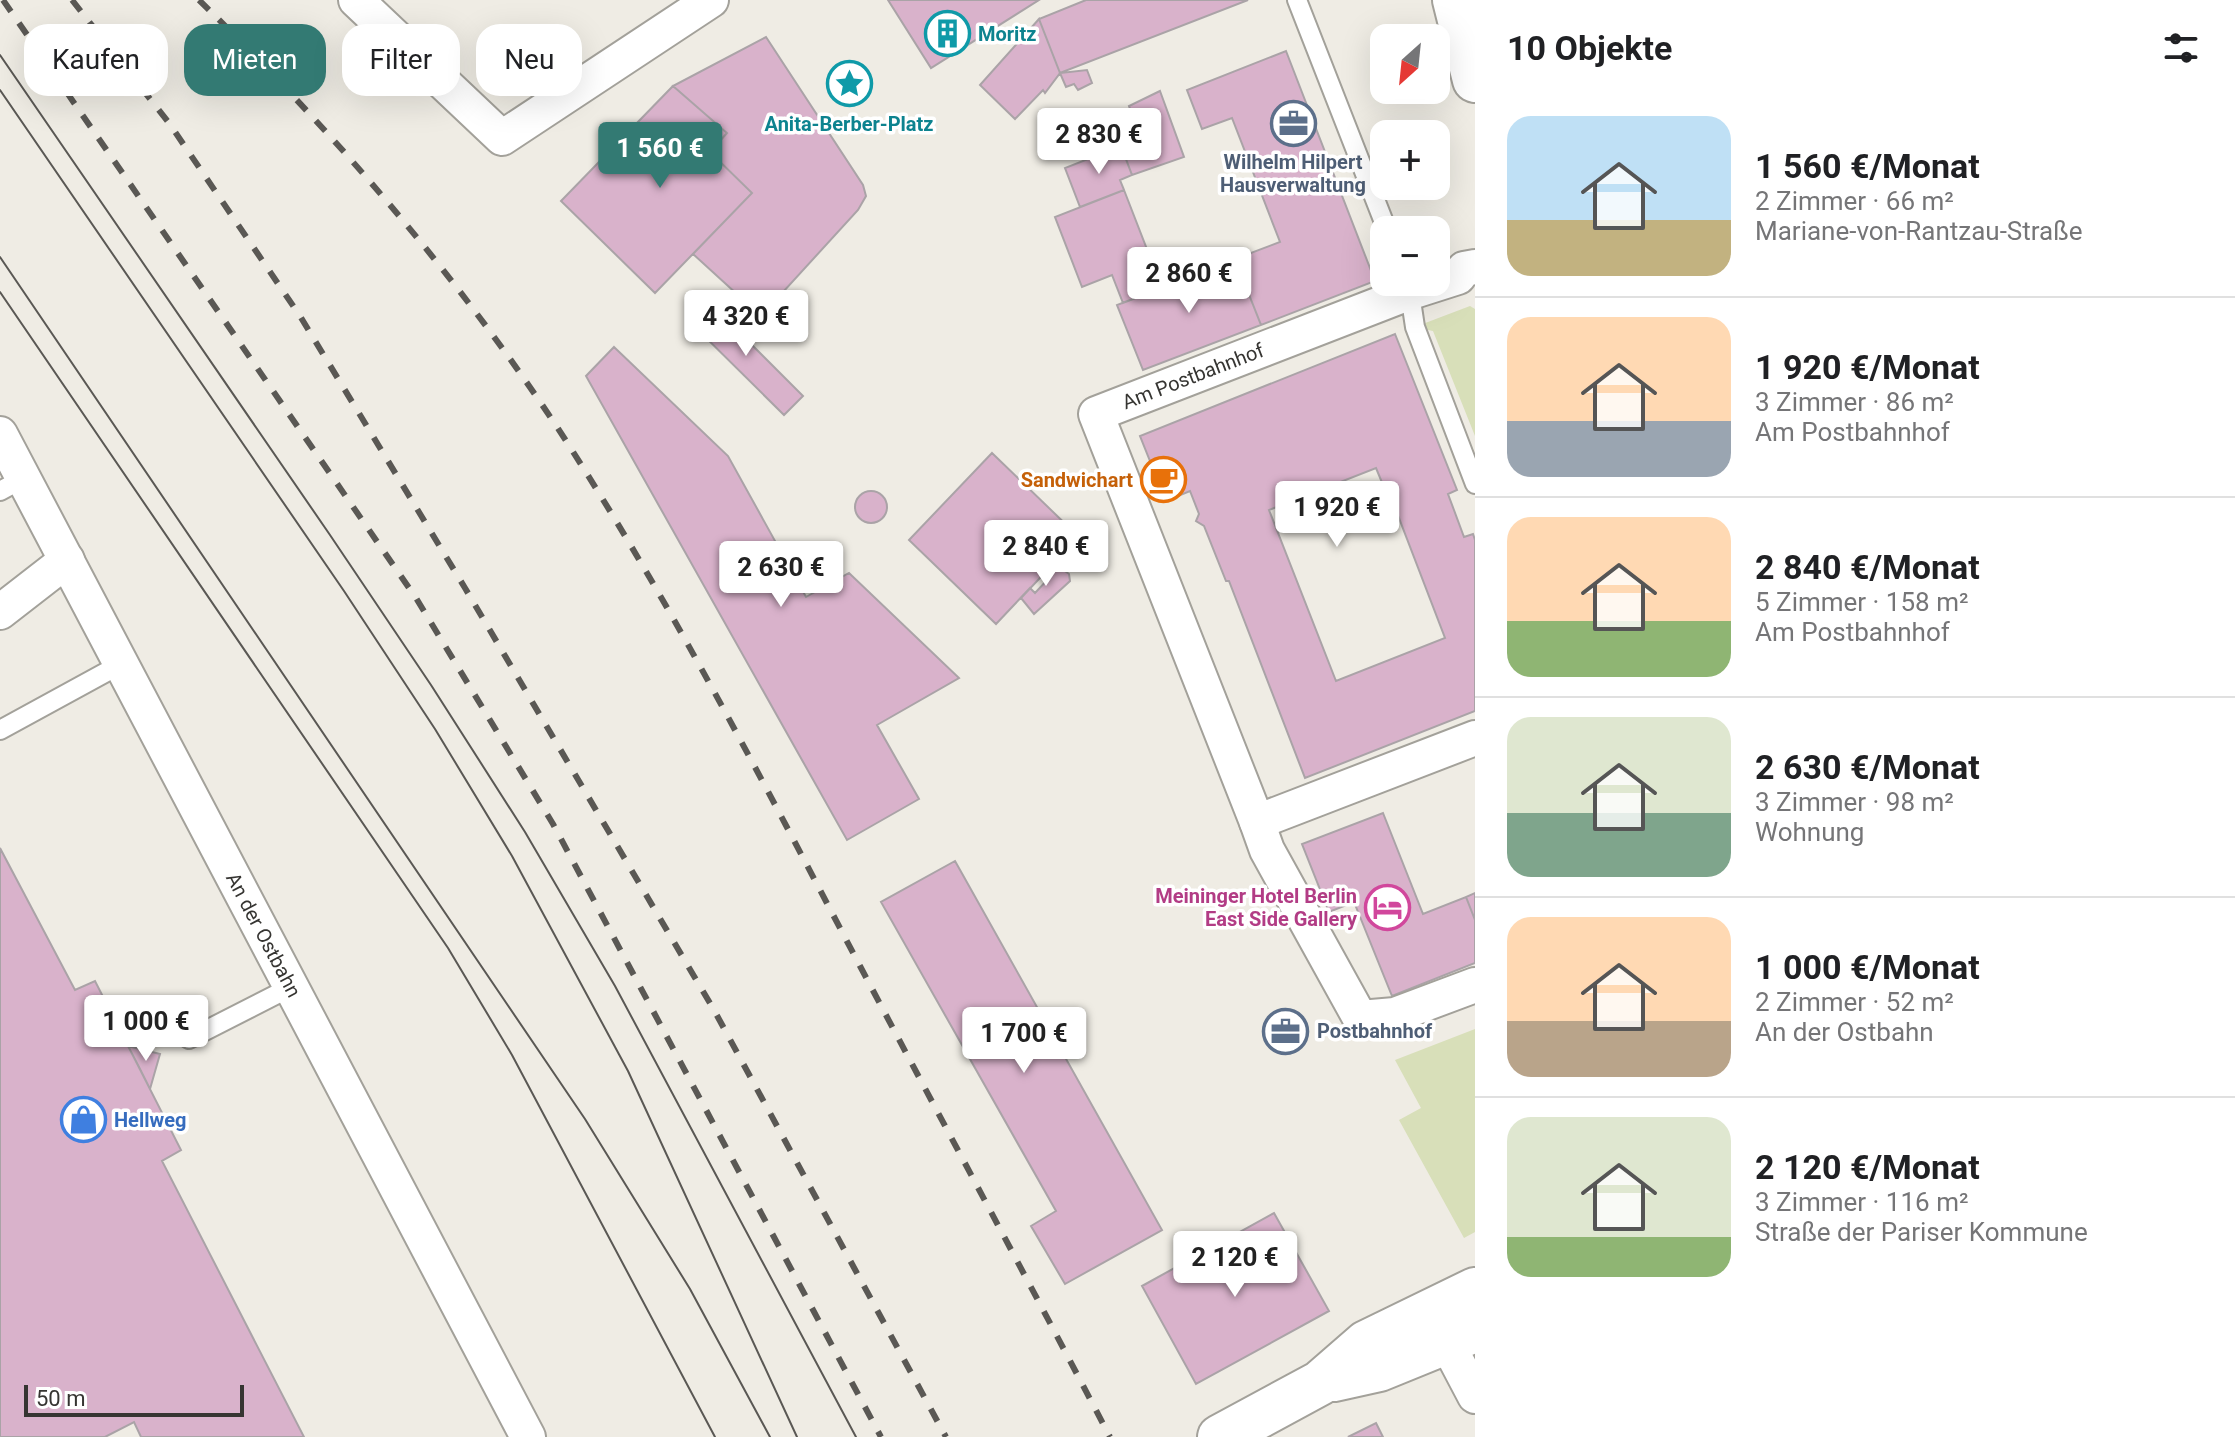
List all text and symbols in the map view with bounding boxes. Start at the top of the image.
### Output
building icon: Moritz [923,10,971,58]
place label: Moritz [978,22,1036,46]
chip: Kaufen [24,24,168,96]
chip: Mieten [184,24,326,96]
chip: Filter [342,24,460,96]
chip: Neu [476,24,582,96]
north arrow [1370,24,1450,104]
map controls [1370,24,1450,296]
icon: filters [2159,26,2203,70]
text: 10 Objekte [1507,28,1672,68]
place icon: Anita-Berber-Platz [825,60,873,108]
office icon: Wilhelm Hilpert Hausverwaltung [1269,99,1317,147]
pin: 2 830 € [1025,108,1173,176]
place label: Anita-Berber-Platz [765,112,933,136]
text: 2 830 € [1055,119,1143,149]
button: + [1370,120,1450,200]
pin: 1 560 € [586,122,734,190]
text: 1 560 € [616,133,704,163]
text: 1 560 €/Monat [1755,146,1980,186]
icon: home [1571,148,1667,244]
place label: Wilhelm Hilpert Hausverwaltung [1220,150,1366,197]
text: 2 Zimmer · 66 m² [1755,186,1954,216]
button: − [1370,216,1450,296]
text: Mariane-von-Rantzau-Straße [1755,216,2082,246]
pin: 2 860 € [1115,247,1263,315]
text: 2 860 € [1145,258,1233,288]
pin: 4 320 € [672,290,820,358]
text: 4 320 € [702,301,790,331]
street label: Am Postbahnhof [1119,338,1267,414]
text: 1 920 €/Monat [1755,347,1980,387]
icon: home [1571,349,1667,445]
text: 3 Zimmer · 86 m² [1755,387,1954,417]
text: Am Postbahnhof [1755,417,1950,447]
cafe icon: Sandwichart [1140,456,1188,504]
place label: Sandwichart [1021,468,1133,492]
pin: 1 920 € [1263,481,1411,549]
text: 1 920 € [1293,492,1381,522]
pin: 2 840 € [972,520,1120,588]
text: 2 840 € [1002,531,1090,561]
pin: 2 630 € [707,541,855,609]
text: 2 840 €/Monat [1755,547,1980,587]
icon: home [1571,549,1667,645]
text: 2 630 € [737,552,825,582]
text: 5 Zimmer · 158 m² [1755,587,1968,617]
text: Am Postbahnhof [1755,617,1950,647]
text: 2 630 €/Monat [1755,747,1980,787]
icon: home [1571,749,1667,845]
text: 3 Zimmer · 98 m² [1755,787,1954,817]
text: Wohnung [1755,817,1864,847]
street label: An der Ostbahn [221,868,306,1001]
hotel icon: Meininger Hotel Berlin East Side Gallery [1364,883,1412,931]
place label: Meininger Hotel Berlin East Side Gallery [1155,884,1358,931]
text: 1 000 €/Monat [1755,947,1980,987]
icon: home [1571,949,1667,1045]
text: 2 Zimmer · 52 m² [1755,987,1954,1017]
pin: 1 000 € [72,995,220,1063]
text: 1 000 € [102,1006,190,1036]
pin: 1 700 € [950,1007,1098,1075]
office icon: Postbahnhof [1262,1007,1310,1055]
text: An der Ostbahn [1755,1017,1934,1047]
text: 1 700 € [980,1018,1068,1048]
place label: Postbahnhof [1317,1019,1433,1043]
shop icon: Hellweg [59,1096,107,1144]
place label: Hellweg [114,1108,186,1132]
text: 2 120 €/Monat [1755,1147,1980,1187]
icon: home [1571,1149,1667,1245]
text: 3 Zimmer · 116 m² [1755,1187,1968,1217]
text: Straße der Pariser Kommune [1755,1217,2088,1247]
pin: 2 120 € [1161,1231,1309,1299]
text: 2 120 € [1191,1242,1279,1272]
scale bar [24,1381,244,1417]
text: 50 m [36,1386,85,1411]

